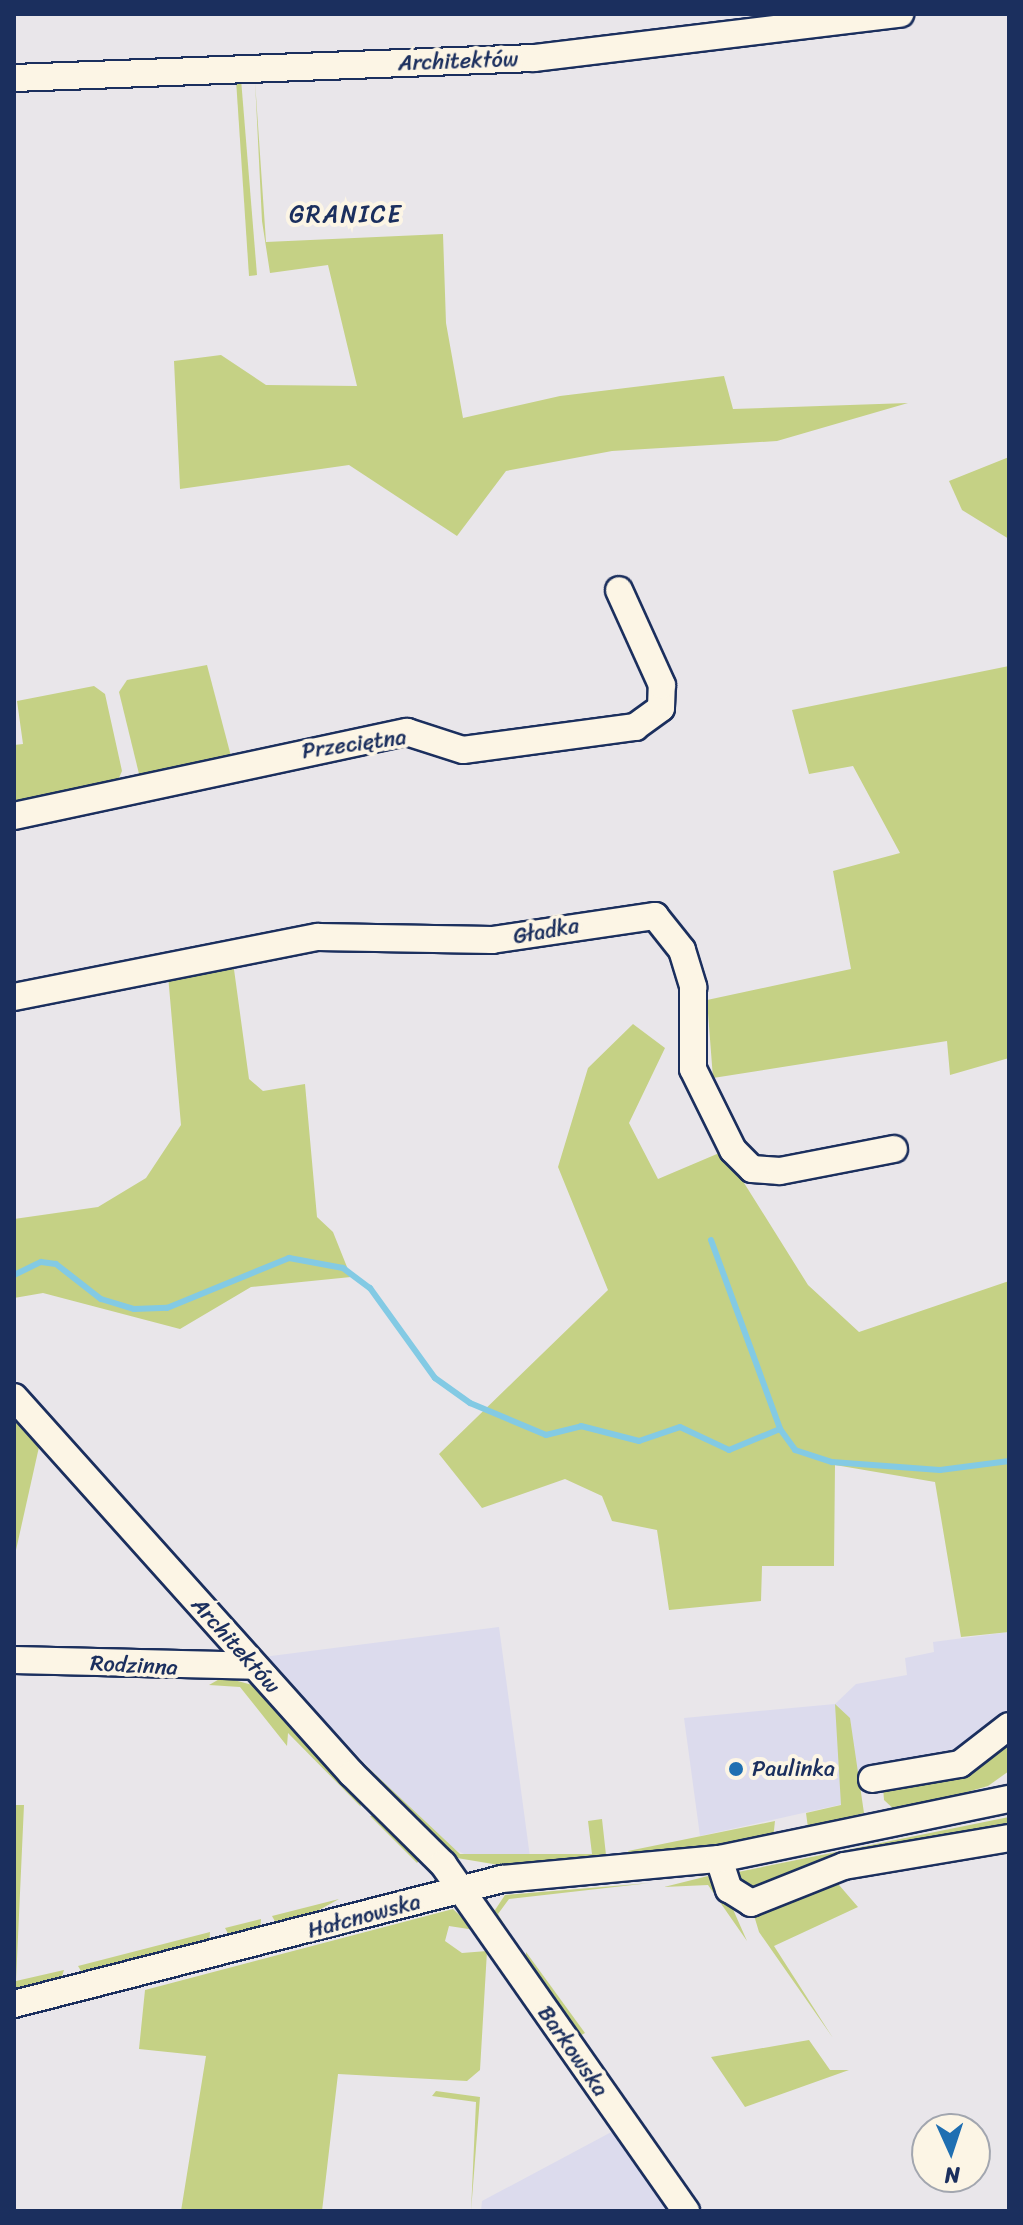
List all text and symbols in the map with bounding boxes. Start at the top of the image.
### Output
street label: Architektów [398,46,518,76]
district label: GRANICE [290,201,402,229]
street label: Przeciętna [300,724,408,764]
street label: Gładka [511,912,581,950]
street label: Architektów [186,1592,286,1698]
street label: Rodzinna [90,1650,178,1680]
place label: Paulinka [752,1756,835,1782]
marker: Paulinka [727,1760,745,1778]
street label: Hałcnowska [305,1888,423,1944]
street label: Barkowska [532,2000,614,2102]
north arrow [911,2113,991,2193]
text: N [944,2156,961,2195]

